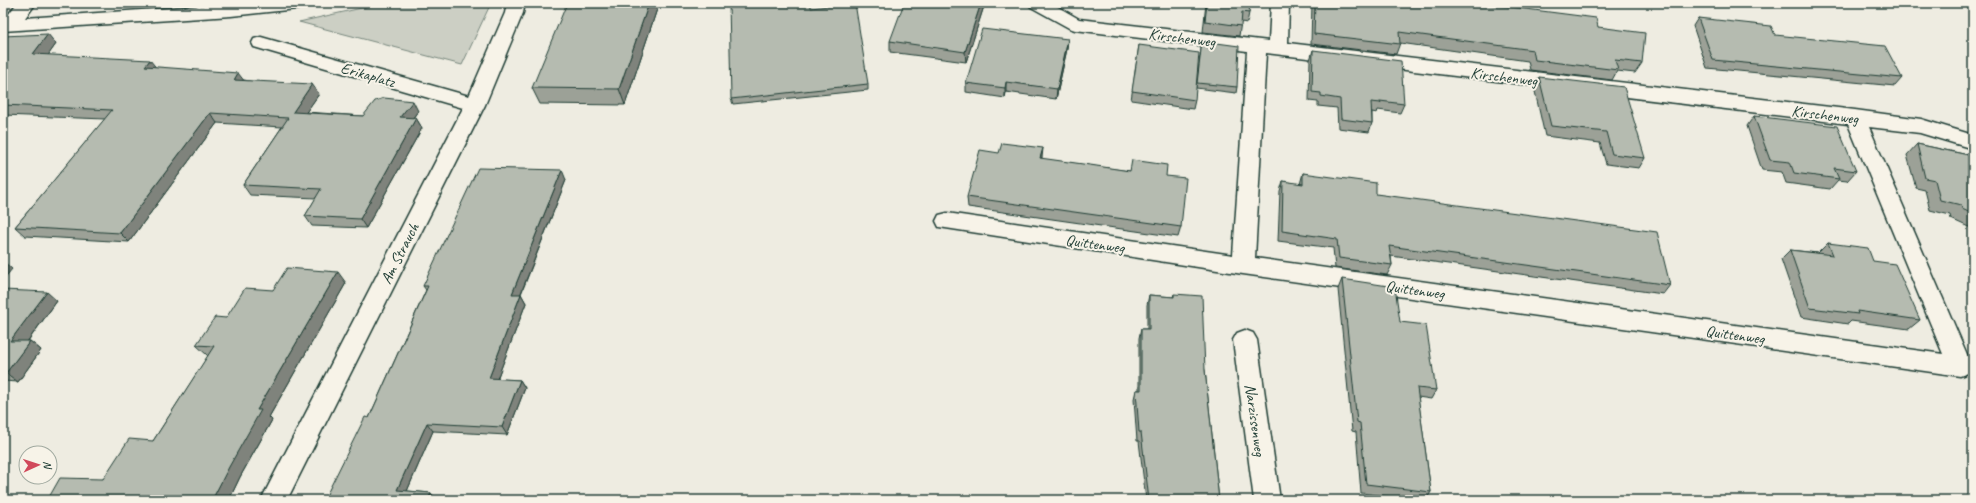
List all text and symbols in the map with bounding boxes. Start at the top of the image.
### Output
street label: Kirschenweg [1147,24,1218,52]
street label: Erikaplatz [338,58,398,92]
street label: Kirschenweg [1469,63,1540,91]
street label: Kirschenweg [1790,101,1861,129]
street label: Am Strauch [376,219,424,287]
street label: Quittenweg [1064,230,1127,258]
street label: Quittenweg [1384,276,1447,304]
street label: Quittenweg [1704,321,1767,349]
street label: Narzissenweg [1240,383,1270,459]
north arrow [18,445,58,485]
text: N [41,461,55,470]

